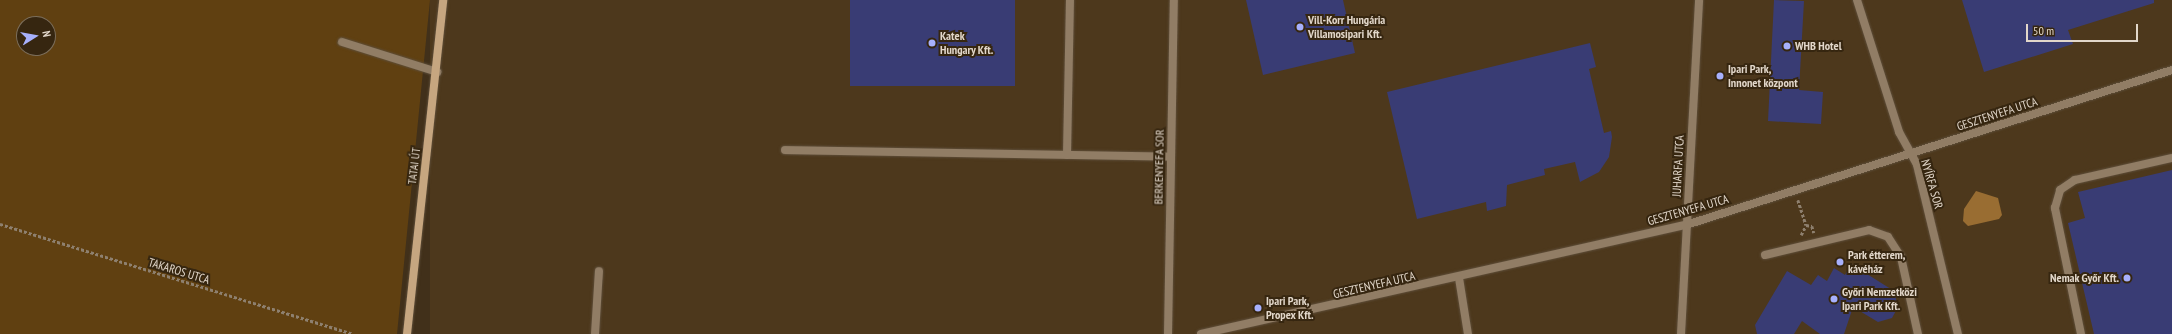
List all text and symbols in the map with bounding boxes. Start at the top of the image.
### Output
place label: Vill-Korr Hungária Villamosipari Kft. [1308,13,1385,41]
north arrow [16,16,56,56]
scale bar [2028,16,2140,42]
marker: Vill-Korr Hungária Villamosipari Kft. [1295,22,1305,32]
text: 50 m [2033,23,2054,38]
place label: Katek Hungary Kft. [940,29,994,57]
text: N [39,30,54,38]
marker: Katek Hungary Kft. [927,38,937,48]
place label: WHB Hotel [1795,39,1842,53]
marker: WHB Hotel [1782,41,1792,51]
place label: Ipari Park, Innonet központ [1728,62,1798,90]
marker: Ipari Park, Innonet központ [1715,71,1725,81]
street label: GESZTENYEFA UTCA [1955,94,2039,134]
street label: BERKENYEFA SOR [1151,129,1167,205]
street label: JUHARFA UTCA [1669,135,1687,197]
street label: TATAI ÚT [405,147,423,185]
street label: NYÍRFA SOR [1918,157,1946,211]
street label: GESZTENYEFA UTCA [1646,191,1730,229]
place label: Park étterem, kávéház [1848,248,1906,276]
street label: TAKAROS UTCA [147,255,211,287]
marker: Park étterem, kávéház [1835,257,1845,267]
street label: GESZTENYEFA UTCA [1331,269,1417,301]
place label: Nemak Győr Kft. [2050,271,2119,285]
marker: Nemak Győr Kft. [2122,273,2132,283]
place label: Győri Nemzetközi Ipari Park Kft. [1842,285,1917,313]
place label: Ipari Park, Propex Kft. [1266,294,1314,322]
marker: Győri Nemzetközi Ipari Park Kft. [1829,294,1839,304]
marker: Ipari Park, Propex Kft. [1253,303,1263,313]

